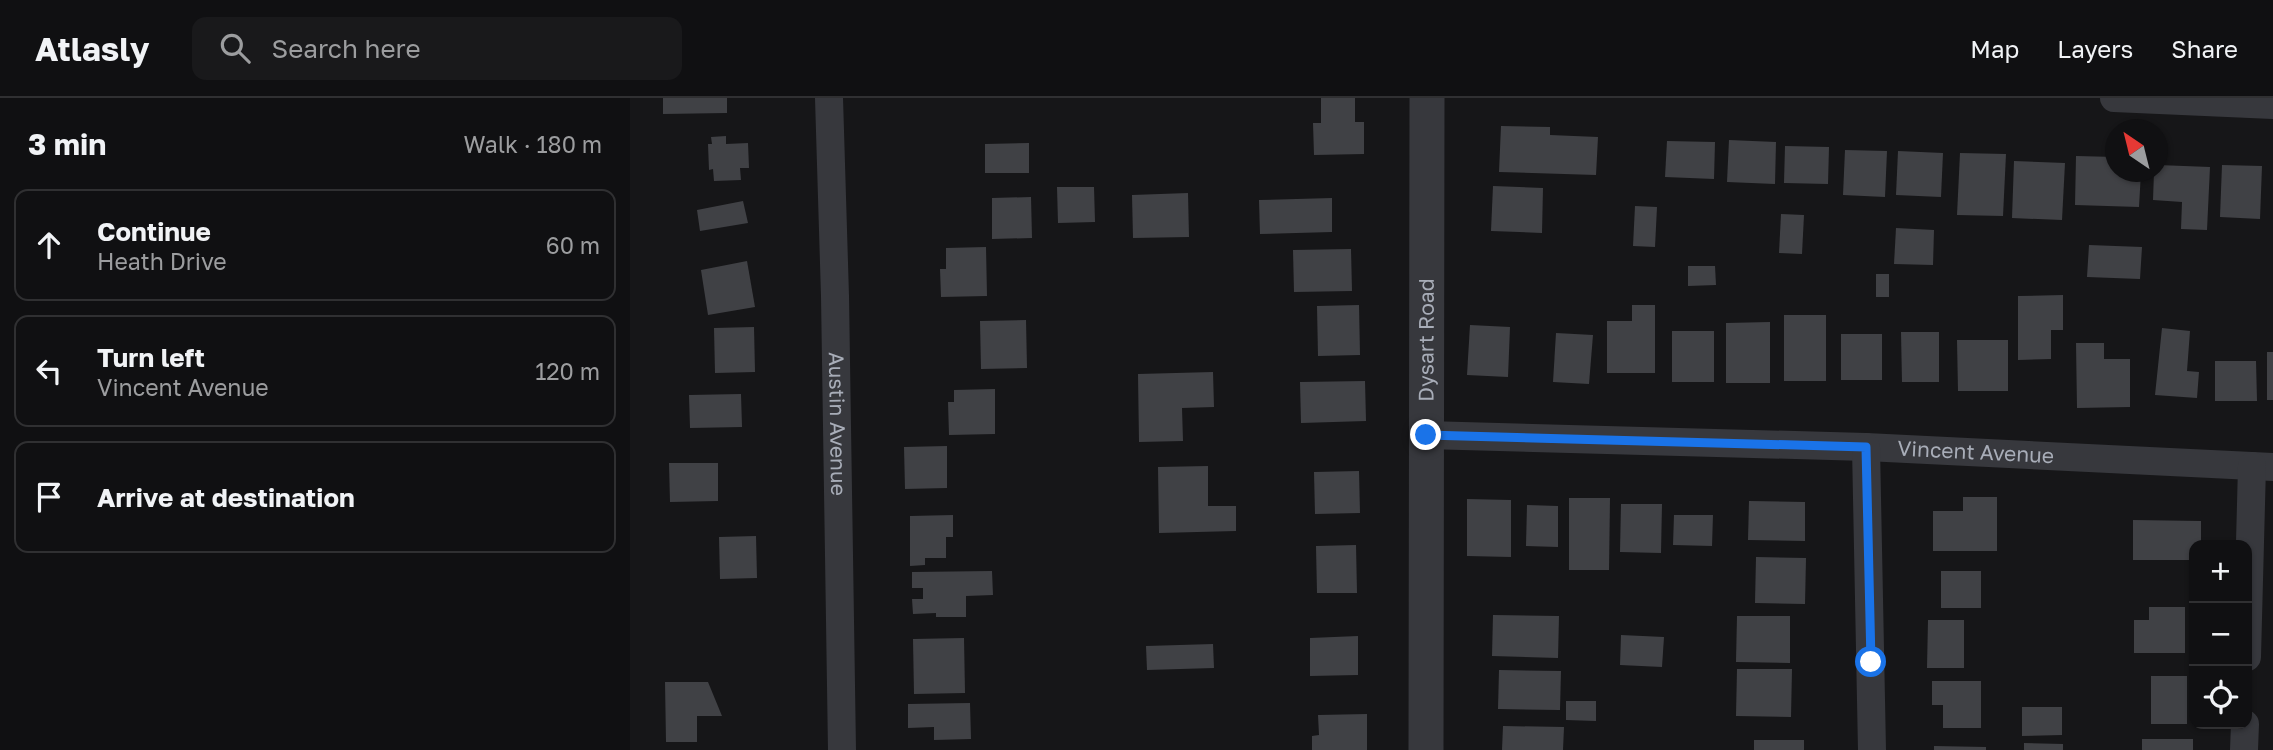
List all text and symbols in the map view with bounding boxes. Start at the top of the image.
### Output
search box [192,17,682,80]
text: Atlasly [35,29,150,68]
icon: search [216,29,254,67]
text: Search here [272,33,421,64]
text: Map [1970,34,2019,63]
text: Layers [2057,34,2133,63]
text: Share [2171,34,2238,63]
north arrow [2105,119,2168,182]
text: 3 min [28,126,106,162]
text: Walk · 180 m [464,130,602,158]
text: Continue [97,216,211,247]
icon: ahead [30,226,68,264]
text: 60 m [546,231,600,259]
text: Heath Drive [97,247,227,275]
street label: Dysart Road [1413,278,1439,402]
text: Turn left [97,342,205,373]
icon: left [30,352,68,390]
street label: Austin Avenue [824,352,852,496]
text: 120 m [535,357,600,385]
text: Vincent Avenue [97,373,269,401]
route end [1410,419,1441,450]
street label: Vincent Avenue [1897,435,2055,468]
icon: arrive [30,478,68,516]
text: Arrive at destination [97,482,355,513]
map controls [2189,540,2252,729]
button: + [2189,540,2252,603]
button: − [2189,603,2252,666]
route start [1855,646,1886,677]
button: locate [2189,666,2252,729]

